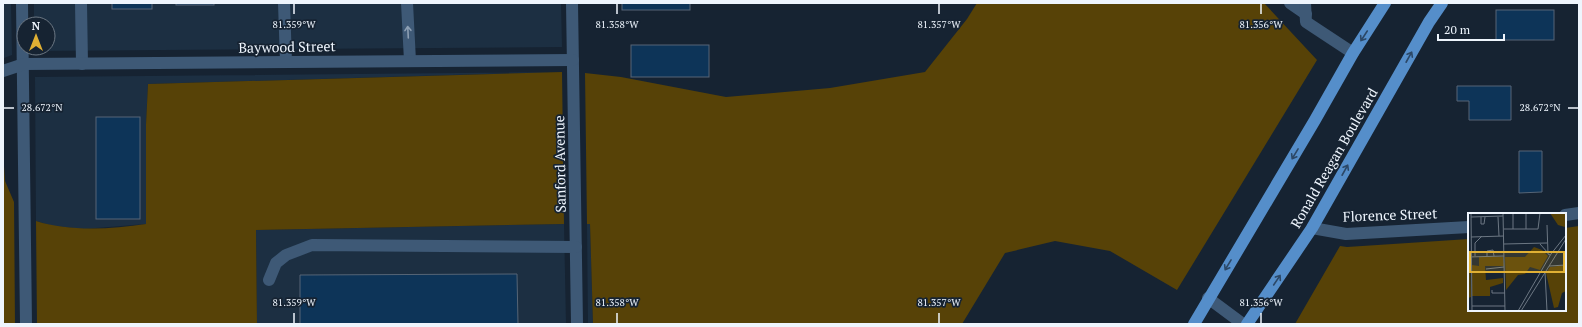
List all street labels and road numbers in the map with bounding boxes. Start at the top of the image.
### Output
street label: Baywood Street [238,36,337,57]
street label: Ronald Reagan Boulevard [1286,84,1382,231]
street label: Sanford Avenue [549,115,570,213]
street label: Florence Street [1342,203,1438,226]

